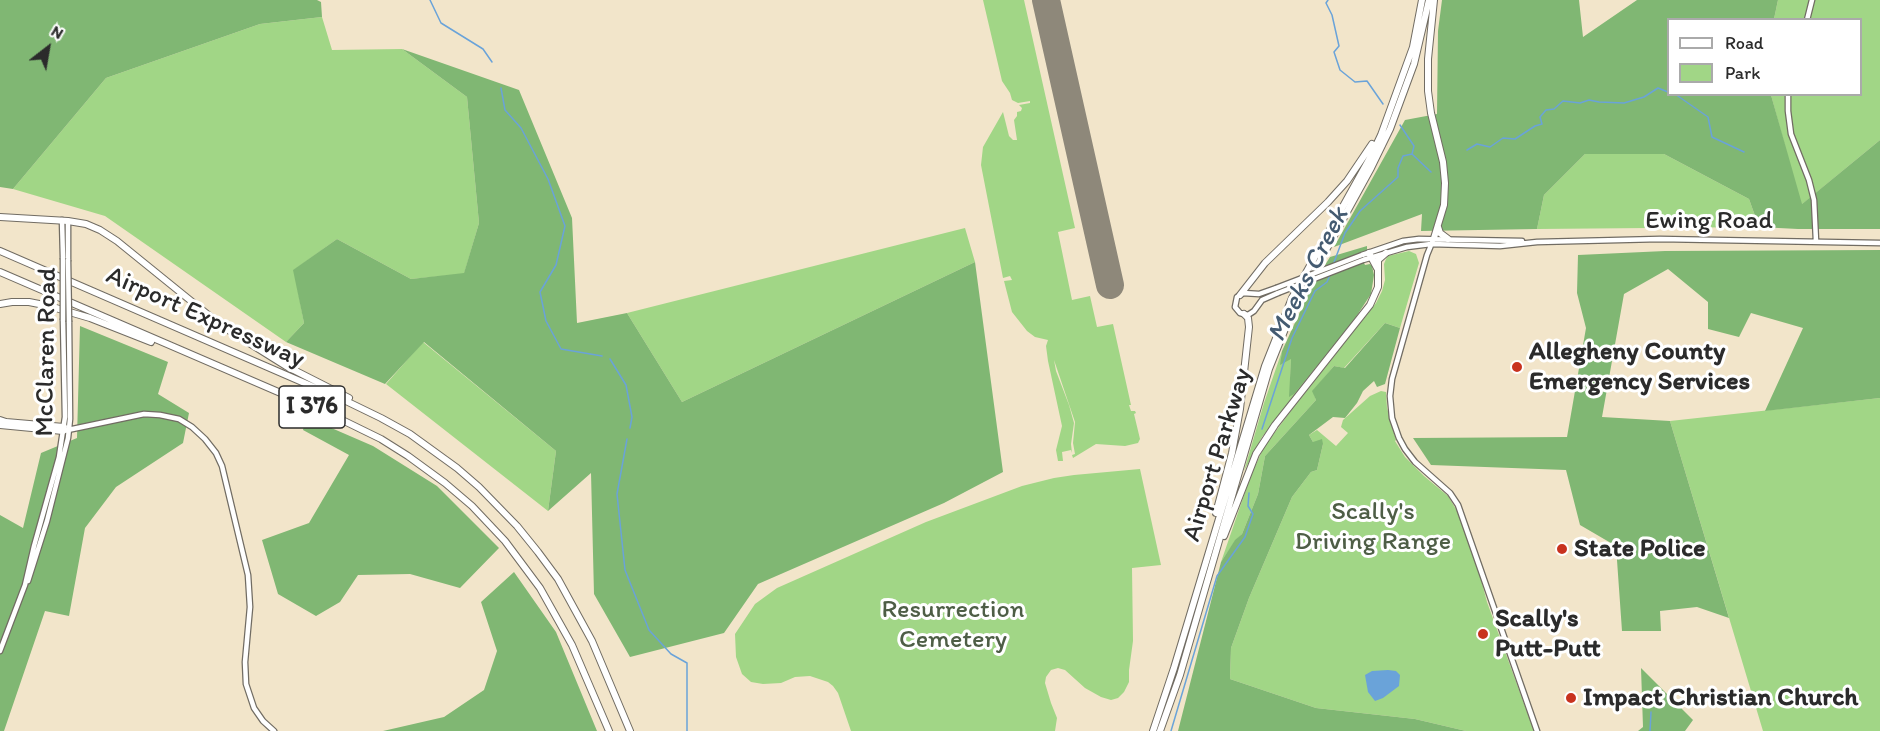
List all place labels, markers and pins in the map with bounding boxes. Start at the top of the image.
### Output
place label: Allegheny County Emergency Services [1529,336,1750,398]
marker: Allegheny County Emergency Services [1510,360,1524,374]
place label: State Police [1574,533,1706,565]
marker: State Police [1555,542,1569,556]
place label: Scally's Putt-Putt [1495,603,1601,664]
marker: Scally's Putt-Putt [1476,627,1490,641]
place label: Impact Christian Church [1583,682,1858,714]
marker: Impact Christian Church [1564,691,1578,705]

